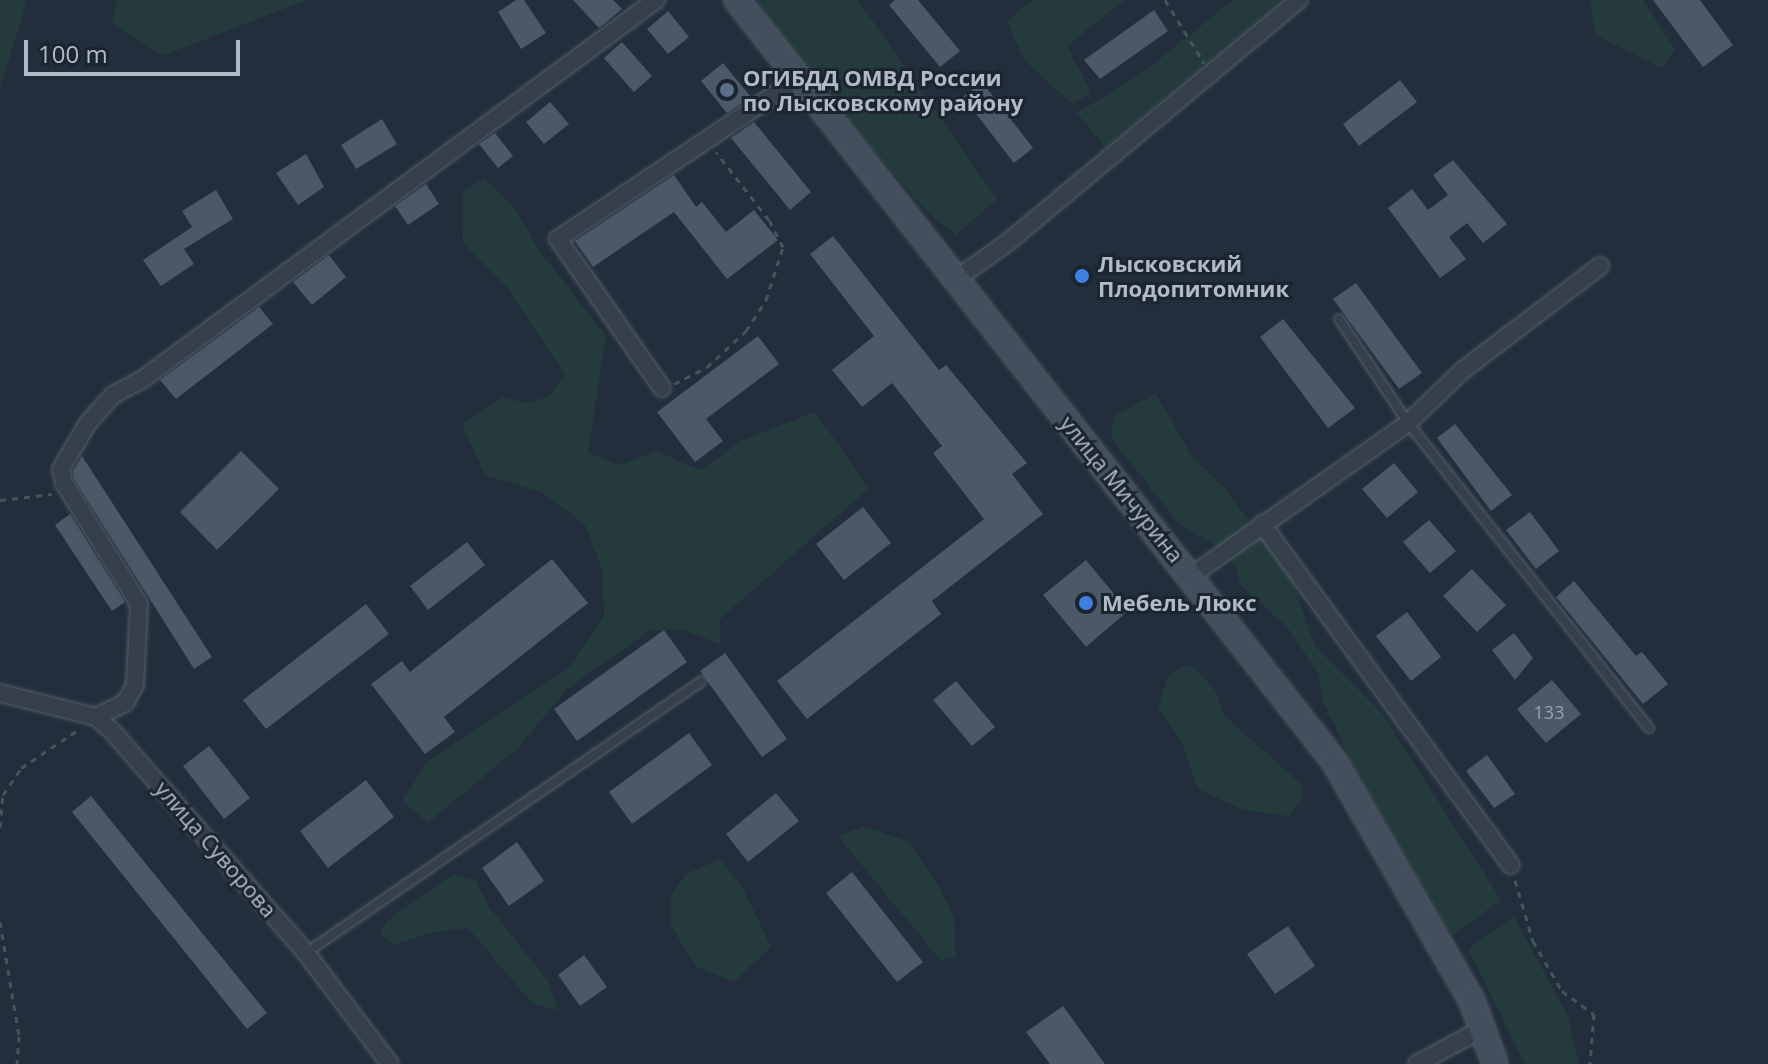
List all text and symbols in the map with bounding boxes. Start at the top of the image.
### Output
scale bar [28,24,244,74]
text: 100 m [38,37,108,70]
place label: ОГИБДД ОМВД России по Лысковскому району [743,64,1023,116]
marker: ОГИБДД ОМВД России по Лысковскому району [718,81,736,99]
place label: Лысковский Плодопитомник [1098,250,1289,302]
marker: Лысковский Плодопитомник [1073,267,1091,285]
street label: улица Мичурина [1055,410,1189,568]
place label: Мебель Люкс [1102,590,1256,616]
marker: Мебель Люкс [1077,594,1095,612]
house number: 133 [1534,701,1564,723]
street label: улица Суворова [150,776,282,922]

